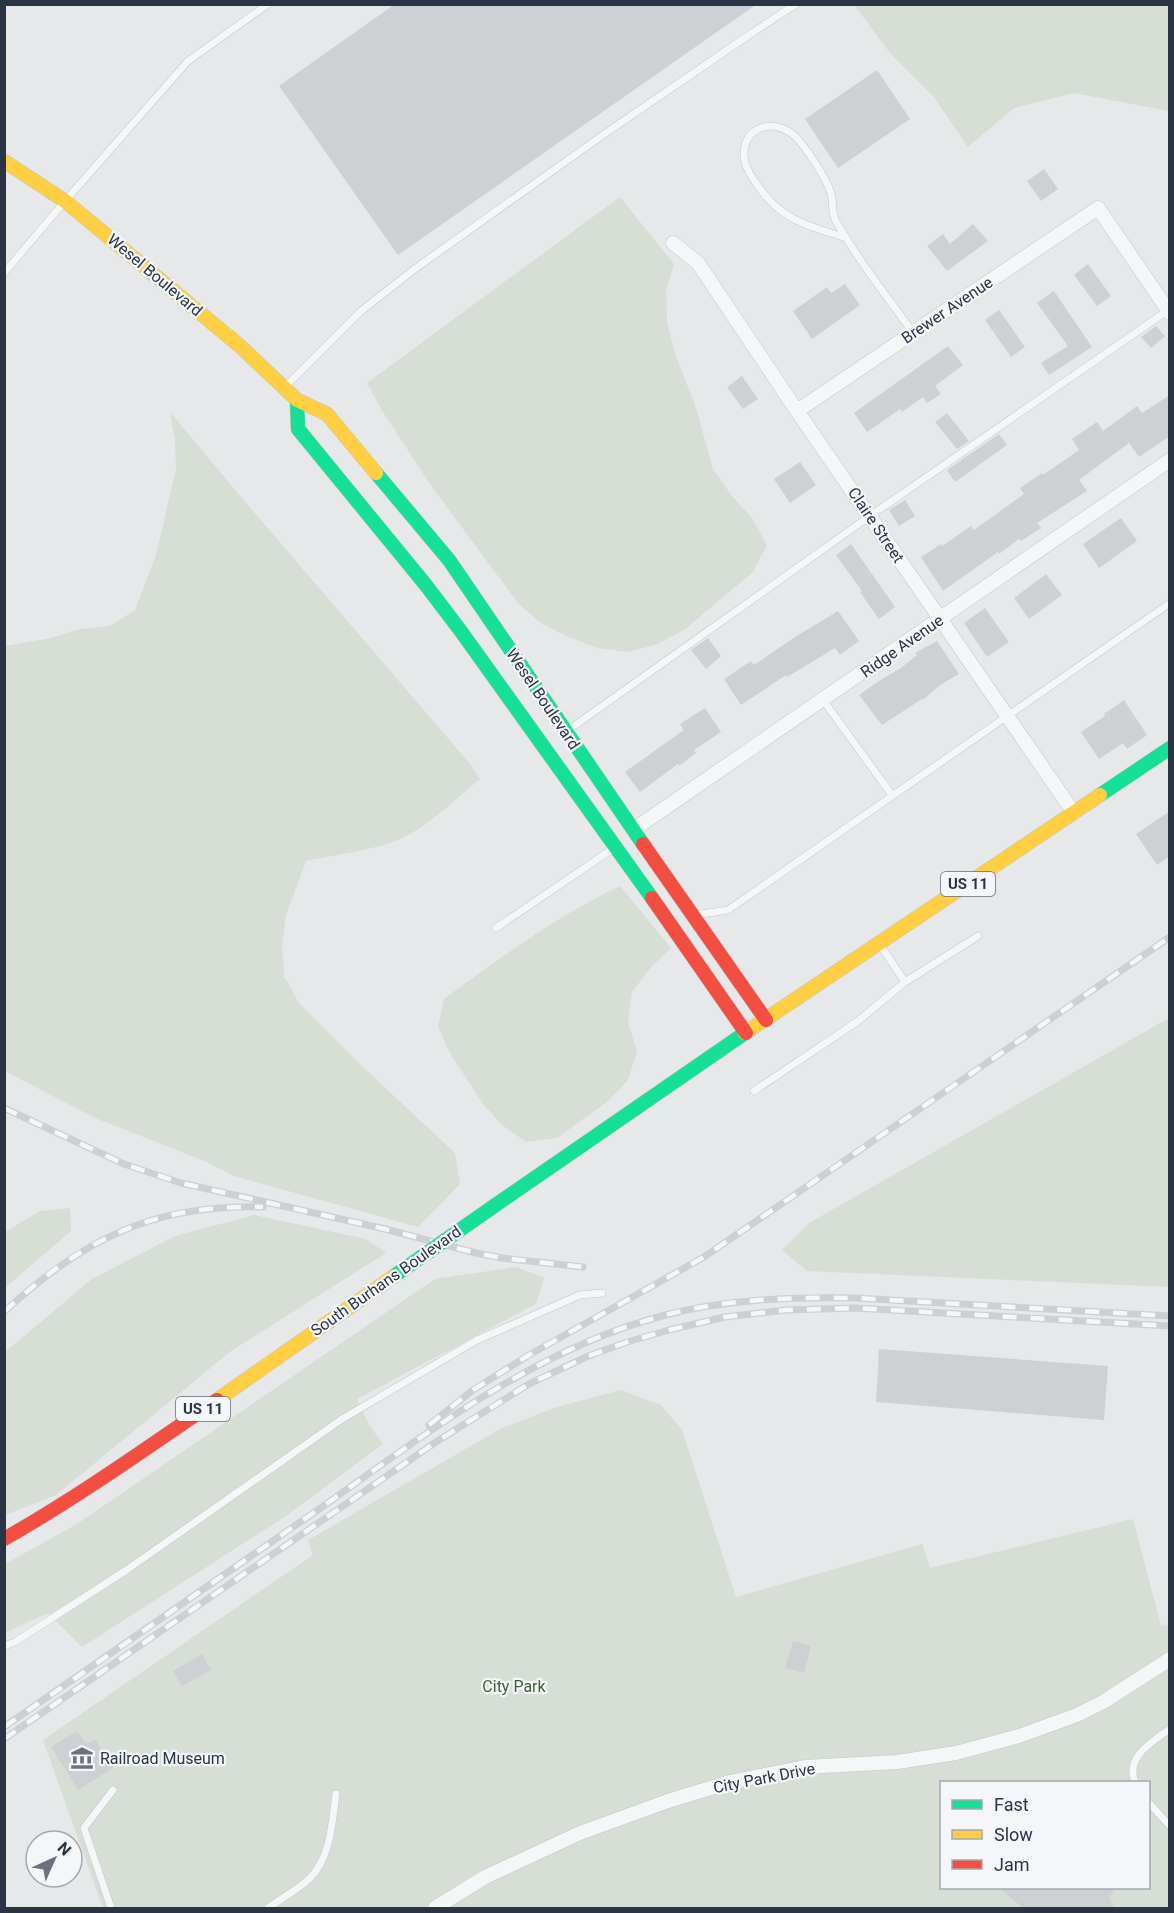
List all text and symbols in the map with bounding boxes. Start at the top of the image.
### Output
street label: Wesel Boulevard [104,230,206,320]
street label: Brewer Avenue [898,273,996,347]
street label: Claire Street [844,484,908,566]
street label: Ridge Avenue [857,611,947,681]
street label: Wesel Boulevard [502,645,584,753]
road number: US 11 [941,872,995,896]
street label: South Burhans Boulevard [307,1222,465,1340]
road number: US 11 [176,1397,230,1421]
park label: City Park [482,1677,547,1696]
museum icon: Railroad Museum [69,1745,95,1771]
place label: Railroad Museum [100,1749,225,1768]
street label: City Park Drive [712,1759,816,1797]
legend [940,1781,1150,1889]
text: Fast [994,1794,1029,1815]
text: Slow [994,1824,1033,1845]
north arrow [24,1829,84,1889]
text: N [54,1838,75,1859]
text: Jam [994,1854,1030,1875]

